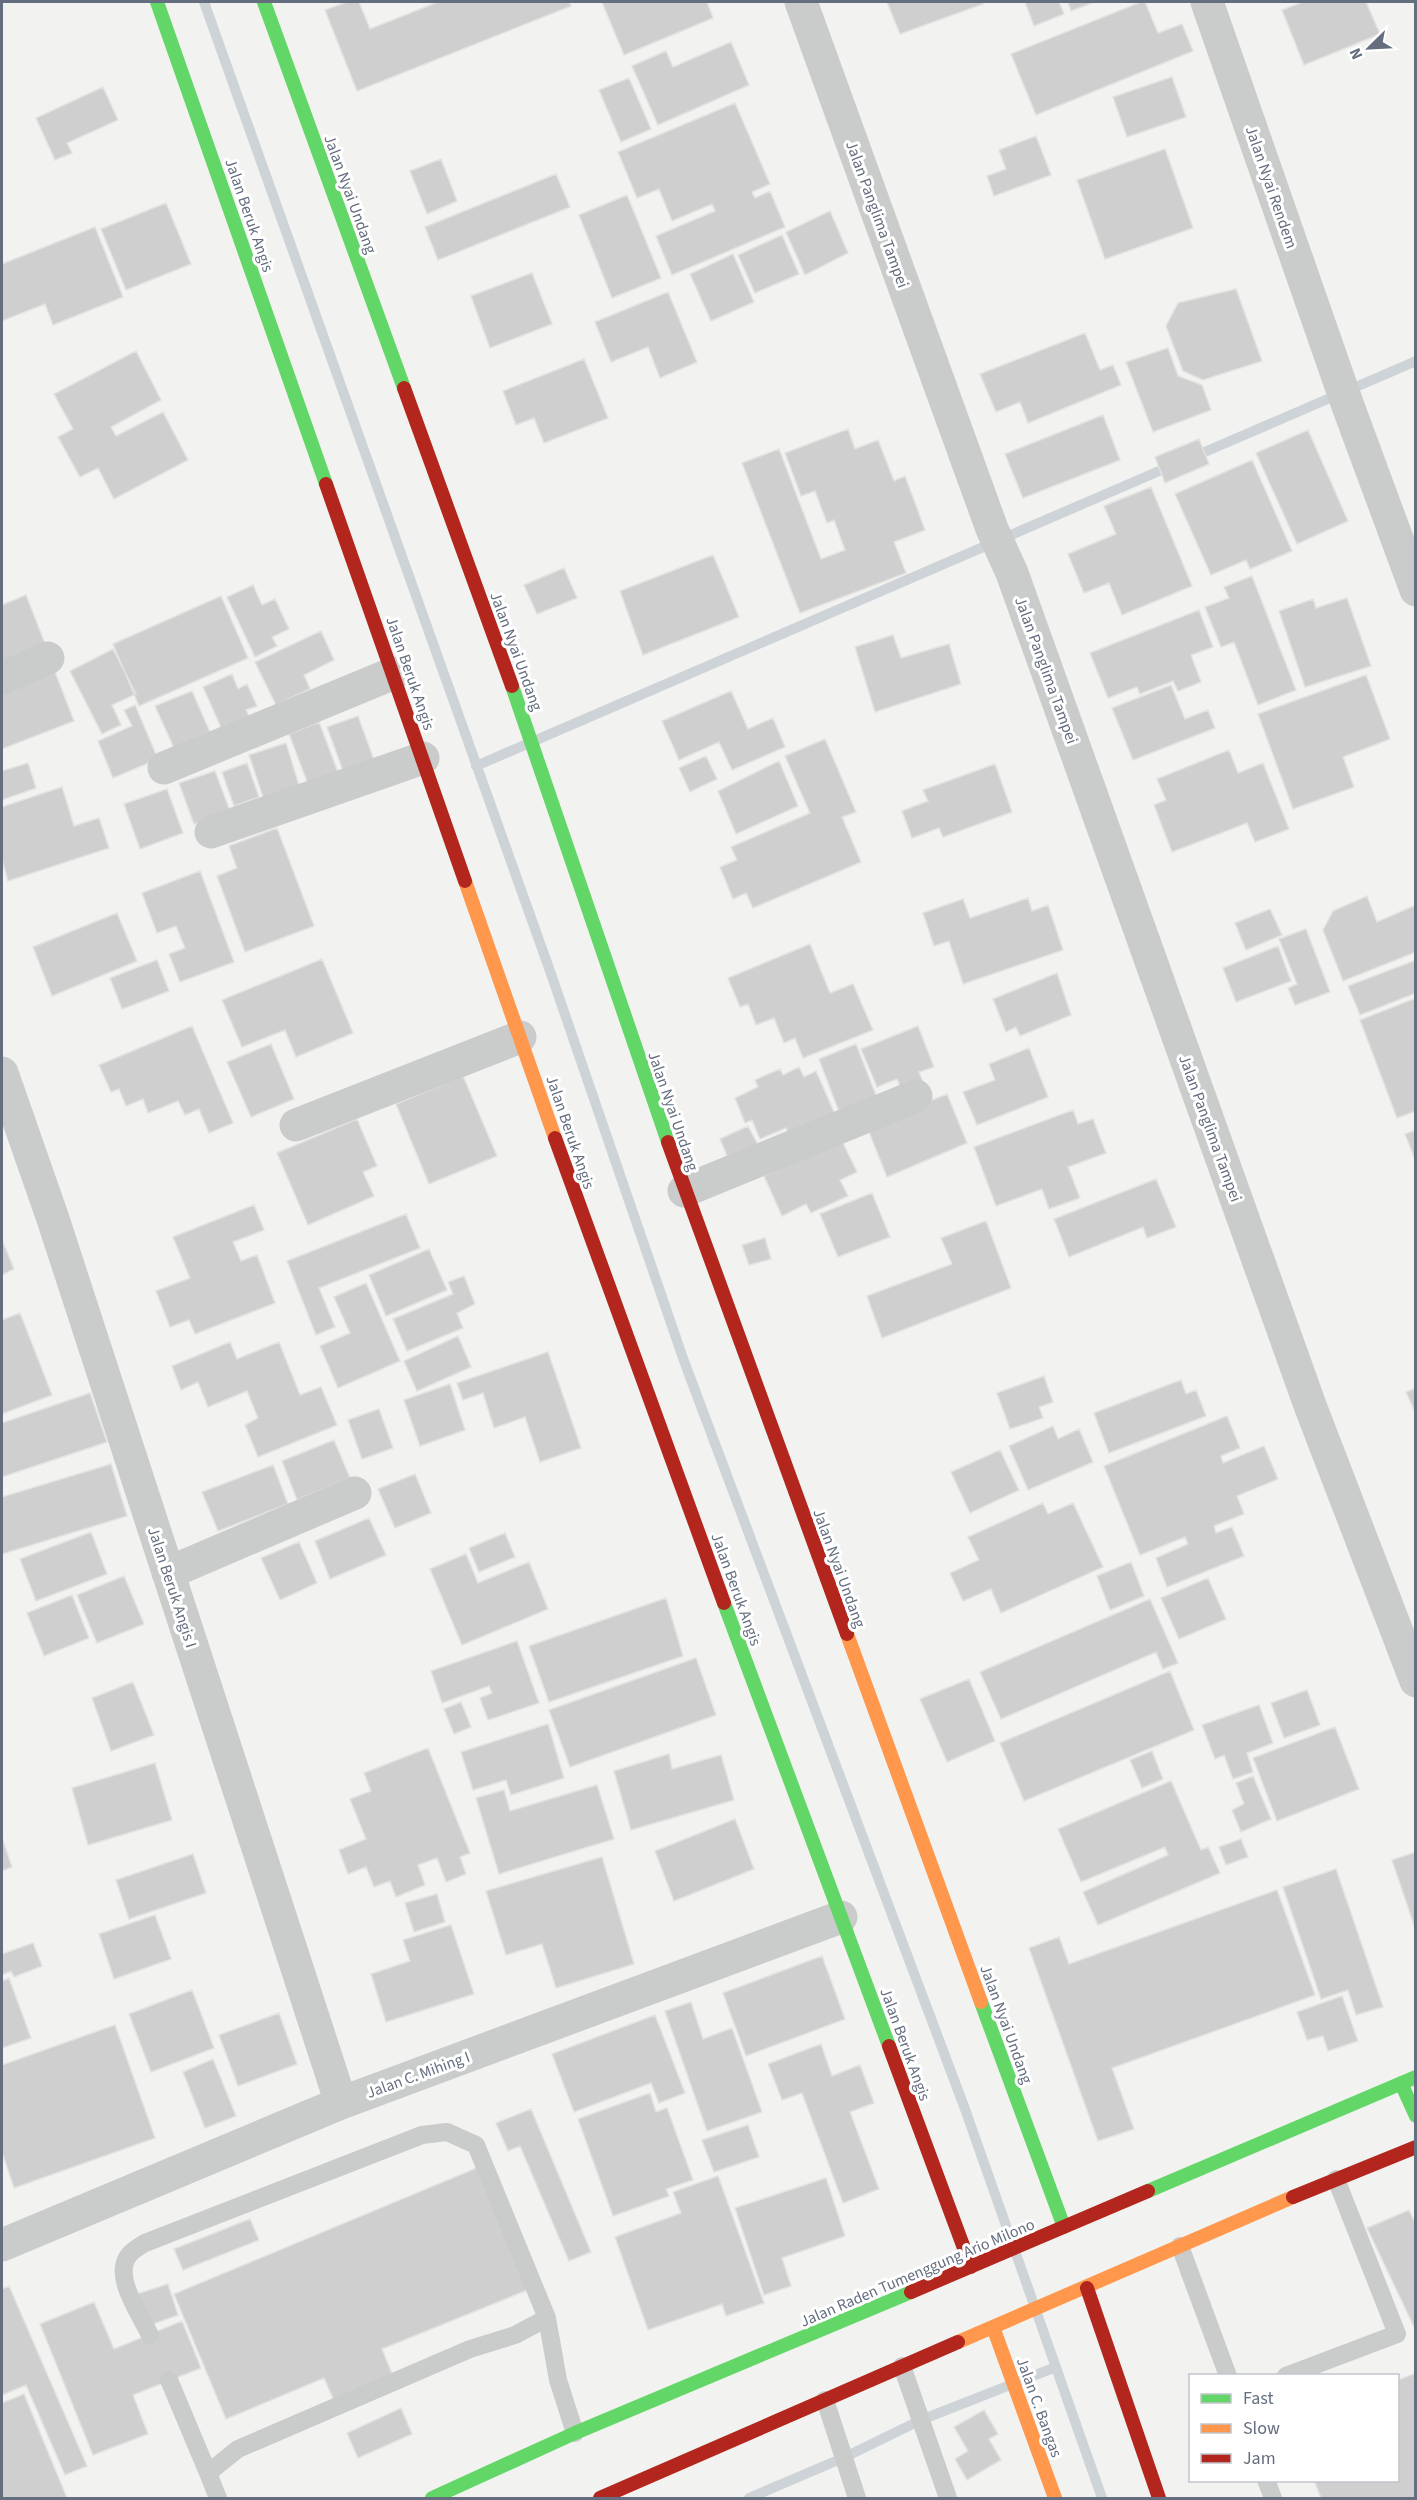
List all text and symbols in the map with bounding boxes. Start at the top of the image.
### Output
north arrow [1339,18,1399,78]
text: N [1344,44,1368,63]
street label: Jalan Nyai Rendem [1240,123,1302,252]
street label: Jalan Nyai Undang [318,132,382,257]
street label: Jalan Panglima Tampei [840,138,914,291]
street label: Jalan Beruk Angis [219,156,279,275]
street label: Jalan Nyai Undang [484,589,548,714]
street label: Jalan Panglima Tampei [1009,594,1083,747]
street label: Jalan Beruk Angis [380,614,440,733]
street label: Jalan Nyai Undang [642,1048,704,1174]
street label: Jalan Panglima Tampei [1173,1052,1247,1205]
street label: Jalan Beruk Angis [540,1073,600,1192]
street label: Jalan Nyai Undang [807,1506,871,1631]
street label: Jalan Beruk Angis I [142,1524,202,1651]
street label: Jalan Beruk Angis [705,1530,767,1649]
street label: Jalan Nyai Undang [974,1962,1038,2087]
street label: Jalan Beruk Angis [874,1985,936,2104]
street label: Jalan C. Mihing I [364,2046,473,2104]
street label: Jalan Raden Tumenggung Ario Milono [797,2213,1038,2332]
street label: Jalan C. Bangas [1011,2354,1067,2461]
legend [1189,2374,1399,2482]
text: Fast [1243,2386,1274,2411]
text: Slow [1243,2416,1280,2441]
text: Jam [1243,2446,1276,2471]

